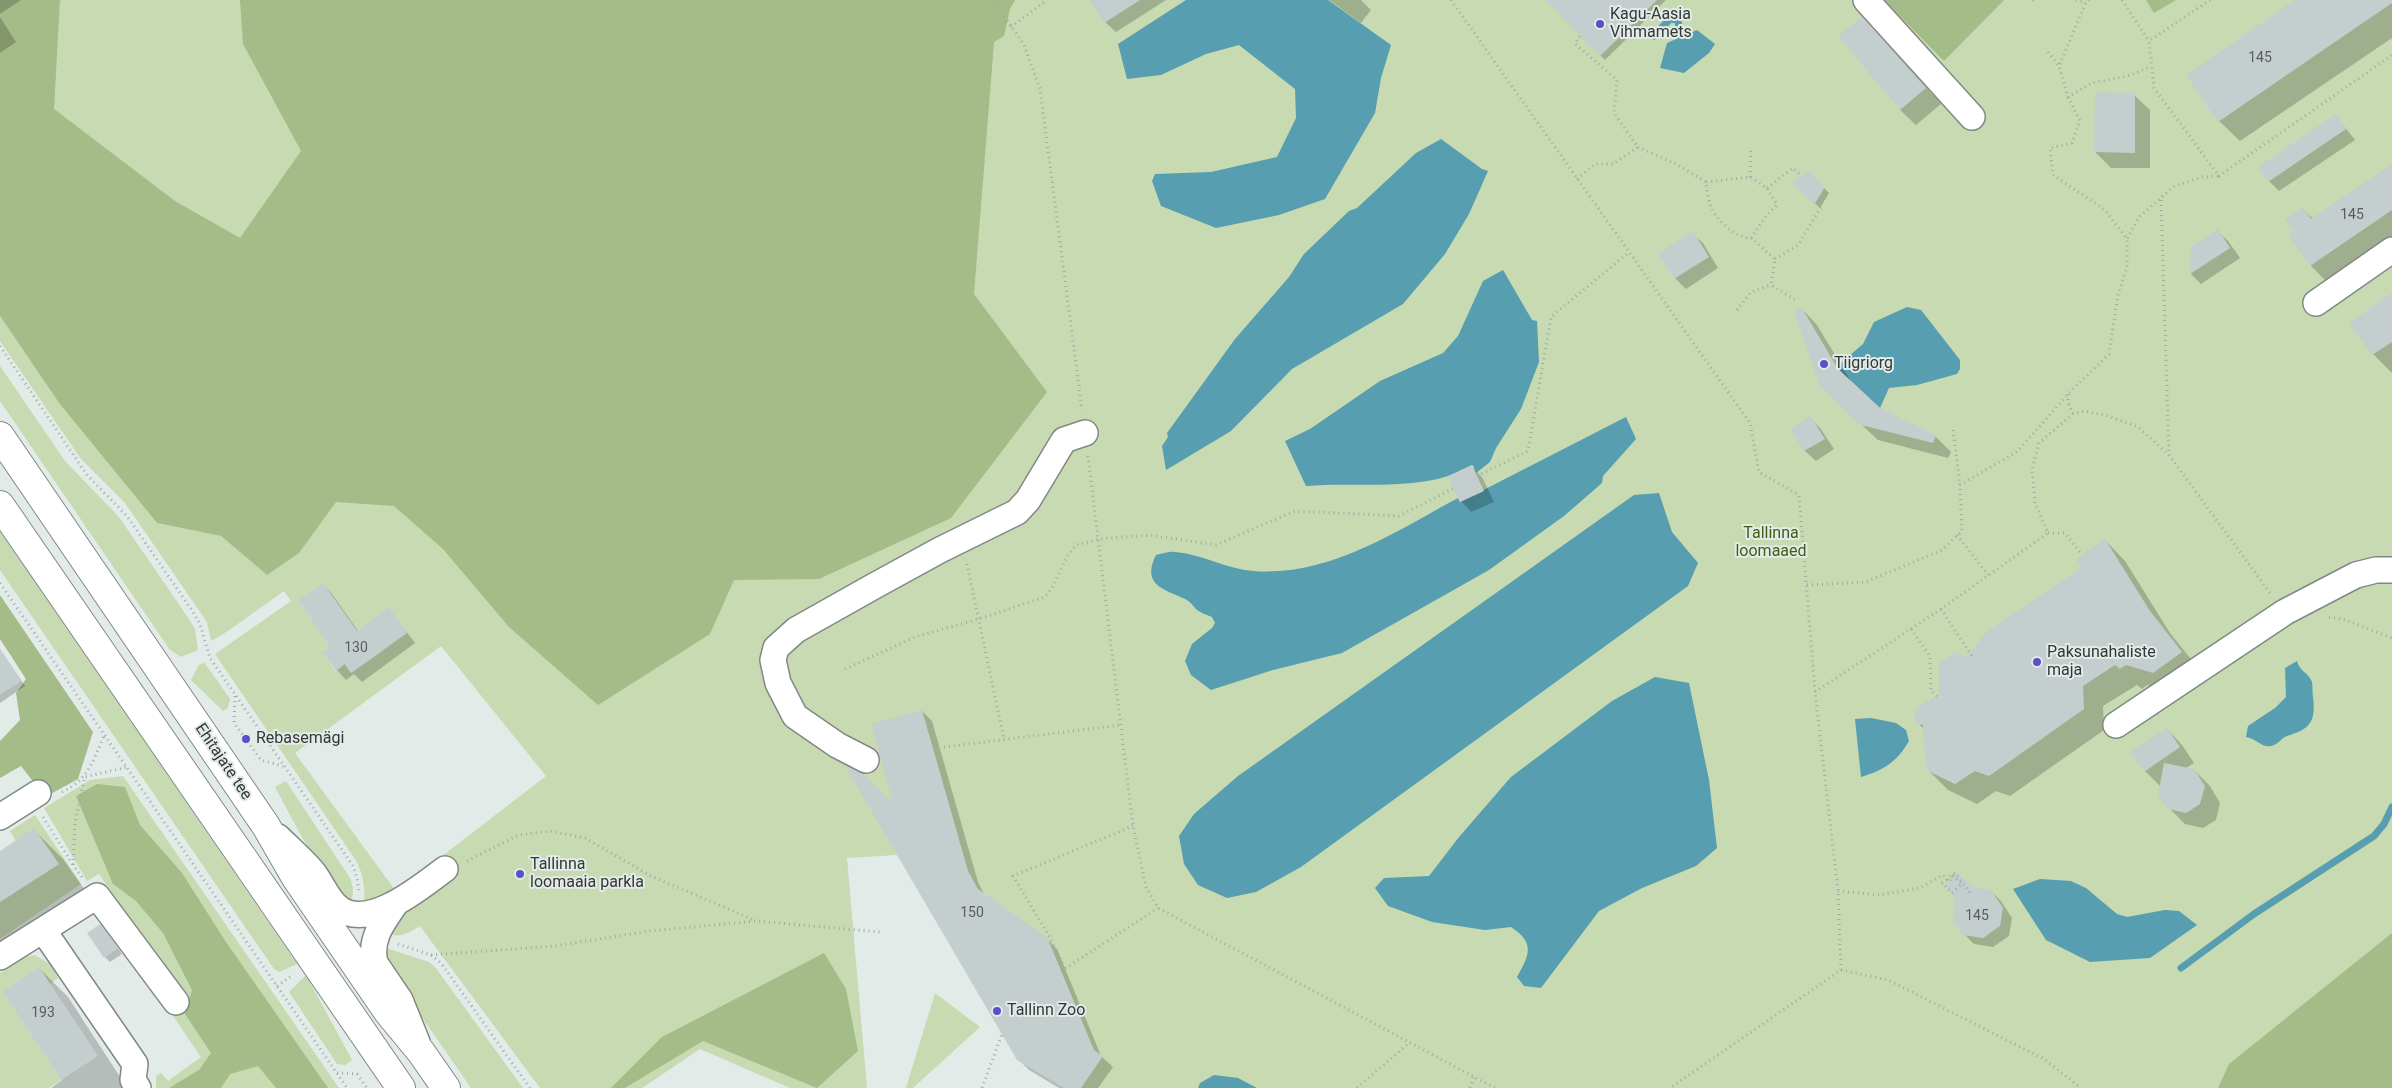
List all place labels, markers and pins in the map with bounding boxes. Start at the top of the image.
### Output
place label: Kagu-Aasia Vihmamets [1610,5,1692,43]
marker: Kagu-Aasia Vihmamets [1594,18,1606,30]
place label: Tiigriorg [1834,354,1893,374]
marker: Tiigriorg [1818,358,1830,370]
place label: Paksunahaliste maja [2047,643,2156,681]
marker: Paksunahaliste maja [2031,656,2043,668]
place label: Rebasemägi [256,729,344,749]
marker: Rebasemägi [240,733,252,745]
place label: Tallinna loomaaia parkla [530,855,644,893]
marker: Tallinna loomaaia parkla [514,868,526,880]
place label: Tallinn Zoo [1007,1001,1085,1021]
marker: Tallinn Zoo [991,1005,1003,1017]

